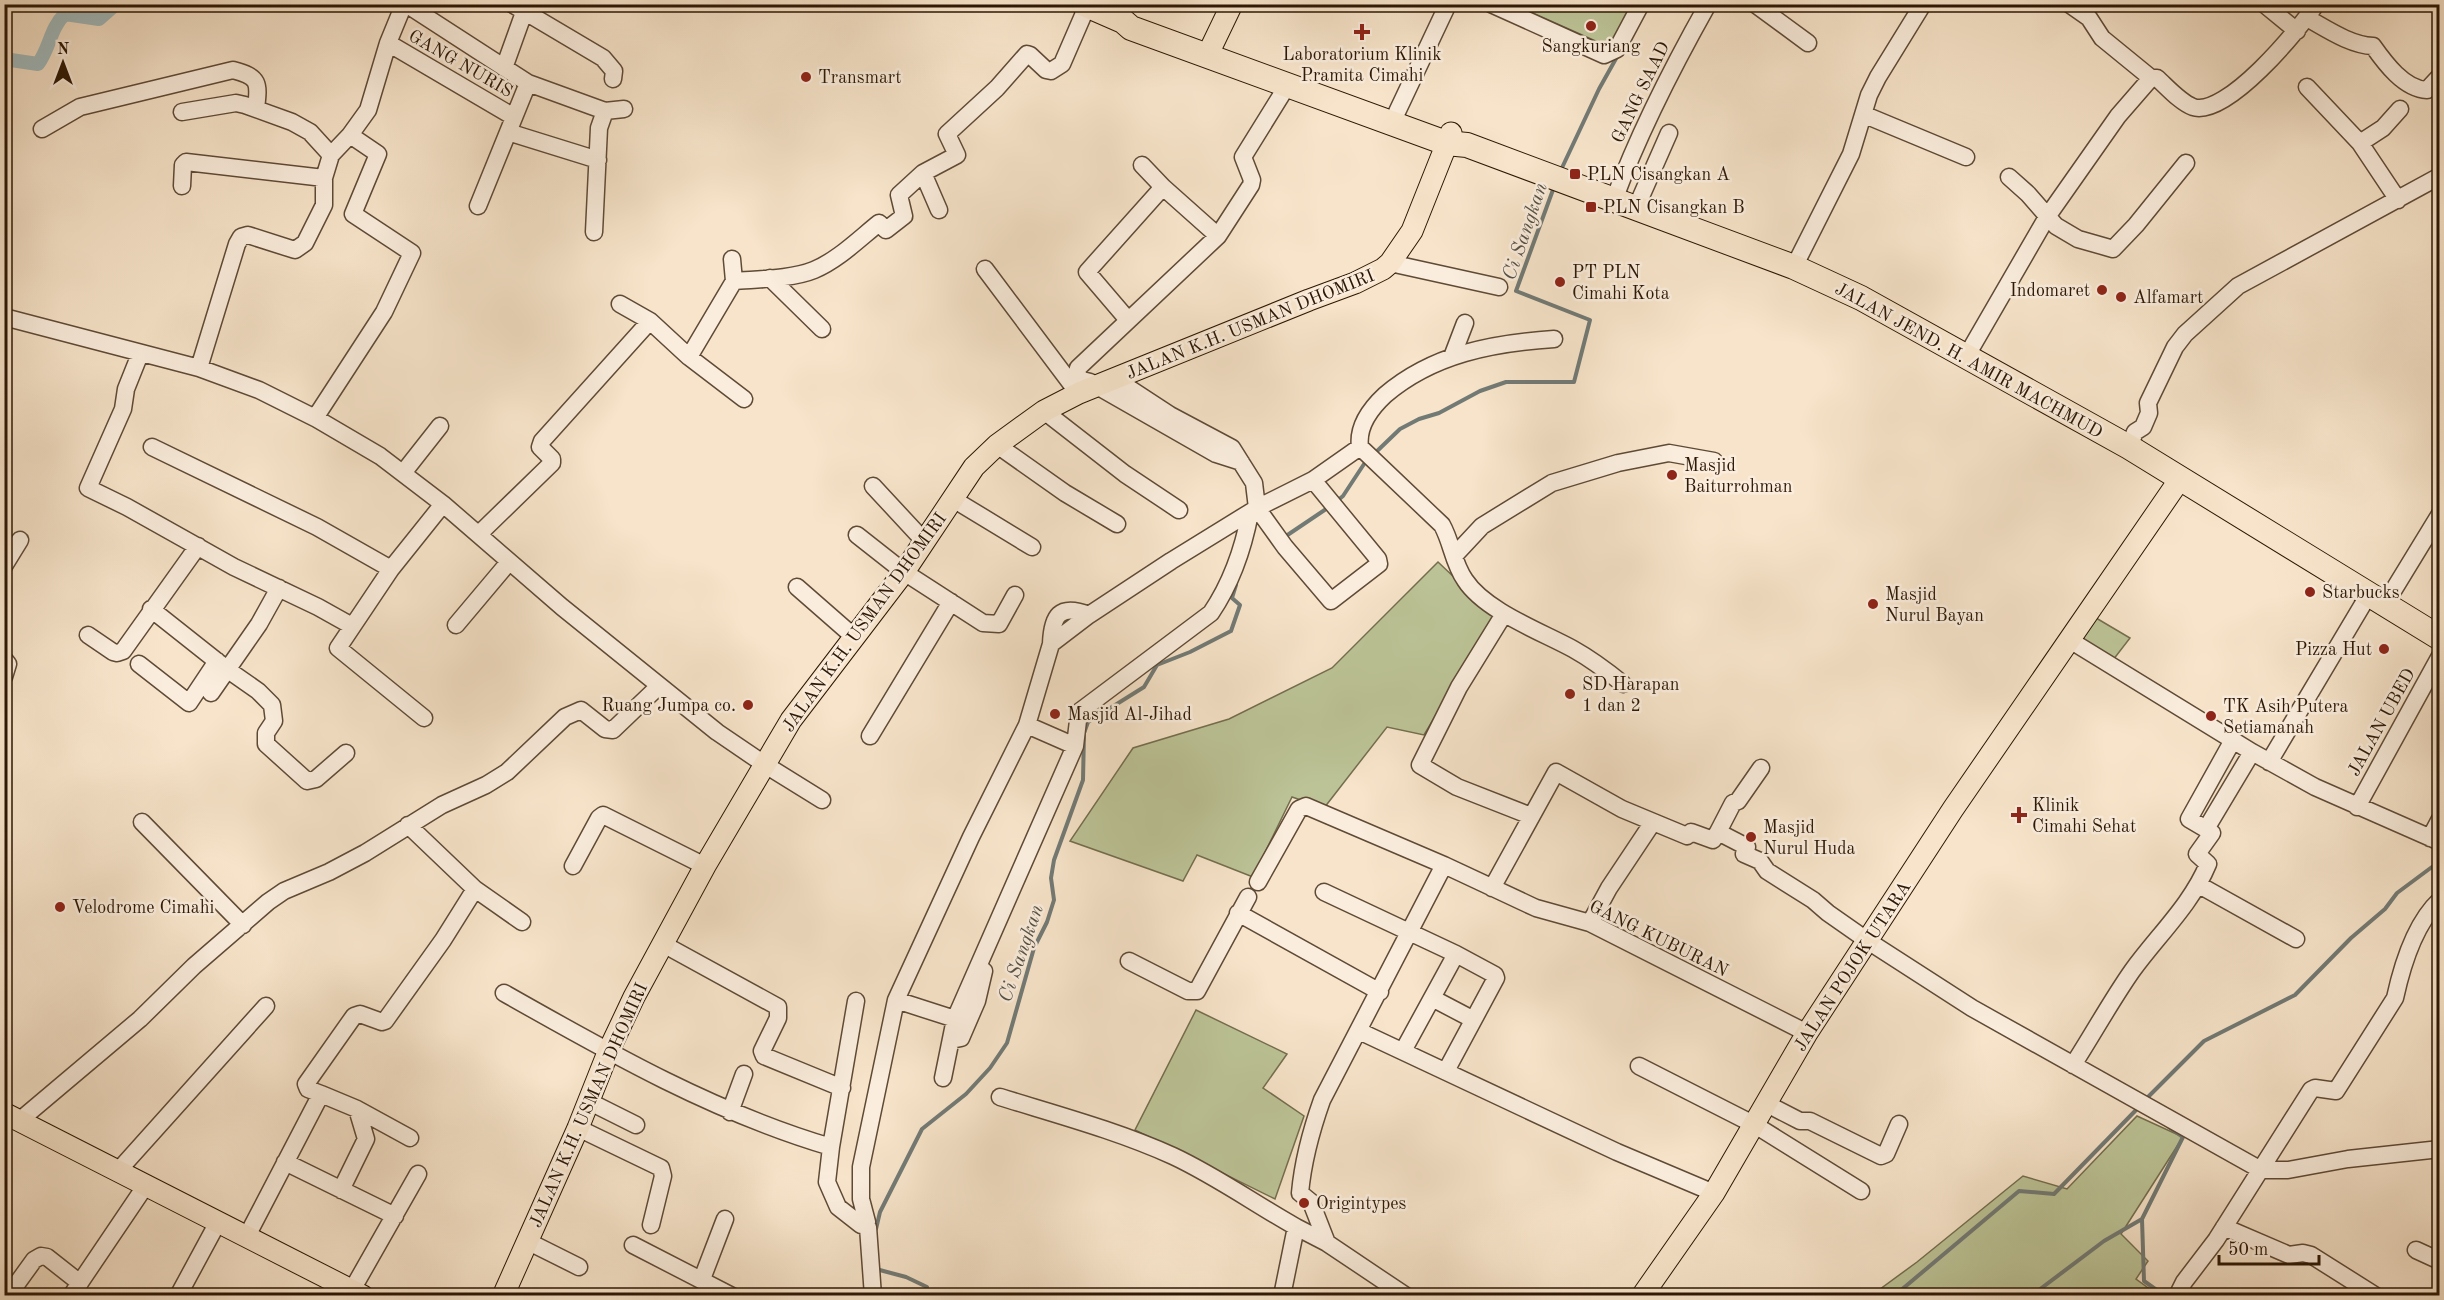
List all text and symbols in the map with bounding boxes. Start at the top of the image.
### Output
marker: Sangkuriang [1584,19,1598,33]
marker: Laboratorium Klinik Pramita Cimahi [1353,23,1371,41]
street label: GANG NURIS [405,27,516,101]
north arrow [33,33,93,93]
place label: Sangkuriang [1541,38,1641,56]
street label: GANG SAAD [1609,39,1673,146]
text: N [57,42,70,58]
place label: Laboratorium Klinik Pramita Cimahi [1282,46,1442,85]
place label: Transmart [818,69,902,87]
marker: Transmart [799,70,813,84]
place label: PLN Cisangkan A [1587,166,1730,184]
marker: PLN Cisangkan A [1568,167,1582,181]
water label: Ci Sangkan [1500,180,1552,283]
place label: PLN Cisangkan B [1603,199,1745,217]
marker: PLN Cisangkan B [1584,200,1598,214]
place label: PT PLN Cimahi Kota [1572,264,1670,303]
street label: JALAN K.H. USMAN DHOMIRI [1124,267,1377,383]
marker: PT PLN Cimahi Kota [1553,275,1567,289]
street label: JALAN JEND. H. AMIR MACHMUD [1832,280,2105,442]
place label: Indomaret [2010,282,2090,300]
marker: Indomaret [2095,283,2109,297]
place label: Alfamart [2133,289,2203,307]
marker: Alfamart [2114,290,2128,304]
place label: Masjid Baiturrohman [1684,457,1793,496]
marker: Masjid Baiturrohman [1665,468,1679,482]
street label: JALAN K.H. USMAN DHOMIRI [779,510,950,735]
place label: Starbucks [2322,584,2400,602]
marker: Starbucks [2303,585,2317,599]
place label: Masjid Nurul Bayan [1885,586,1984,625]
marker: Masjid Nurul Bayan [1866,597,1880,611]
place label: Pizza Hut [2295,641,2372,659]
marker: Pizza Hut [2377,642,2391,656]
street label: JALAN UBED [2345,666,2419,779]
place label: SD Harapan 1 dan 2 [1582,676,1680,715]
marker: SD Harapan 1 dan 2 [1563,687,1577,701]
place label: Ruang Jumpa co. [601,697,736,715]
marker: Ruang Jumpa co. [741,698,755,712]
place label: TK Asih Putera Setiamanah [2223,698,2349,737]
place label: Masjid Al-Jihad [1067,706,1192,724]
marker: Masjid Al-Jihad [1048,707,1062,721]
marker: TK Asih Putera Setiamanah [2204,709,2218,723]
place label: Klinik Cimahi Sehat [2032,797,2136,836]
marker: Klinik Cimahi Sehat [2010,806,2028,824]
place label: Masjid Nurul Huda [1763,819,1856,858]
marker: Masjid Nurul Huda [1744,830,1758,844]
street label: JALAN POJOK UTARA [1791,878,1915,1055]
street label: GANG KUBURAN [1586,897,1731,980]
place label: Velodrome Cimahi [72,899,214,917]
marker: Velodrome Cimahi [53,900,67,914]
water label: Ci Sangkan [996,902,1048,1005]
street label: JALAN K.H. USMAN DHOMIRI [527,980,651,1231]
place label: Origintypes [1316,1195,1407,1213]
marker: Origintypes [1297,1196,1311,1210]
scale bar [2219,1228,2320,1266]
text: 50 m [2228,1241,2268,1259]

